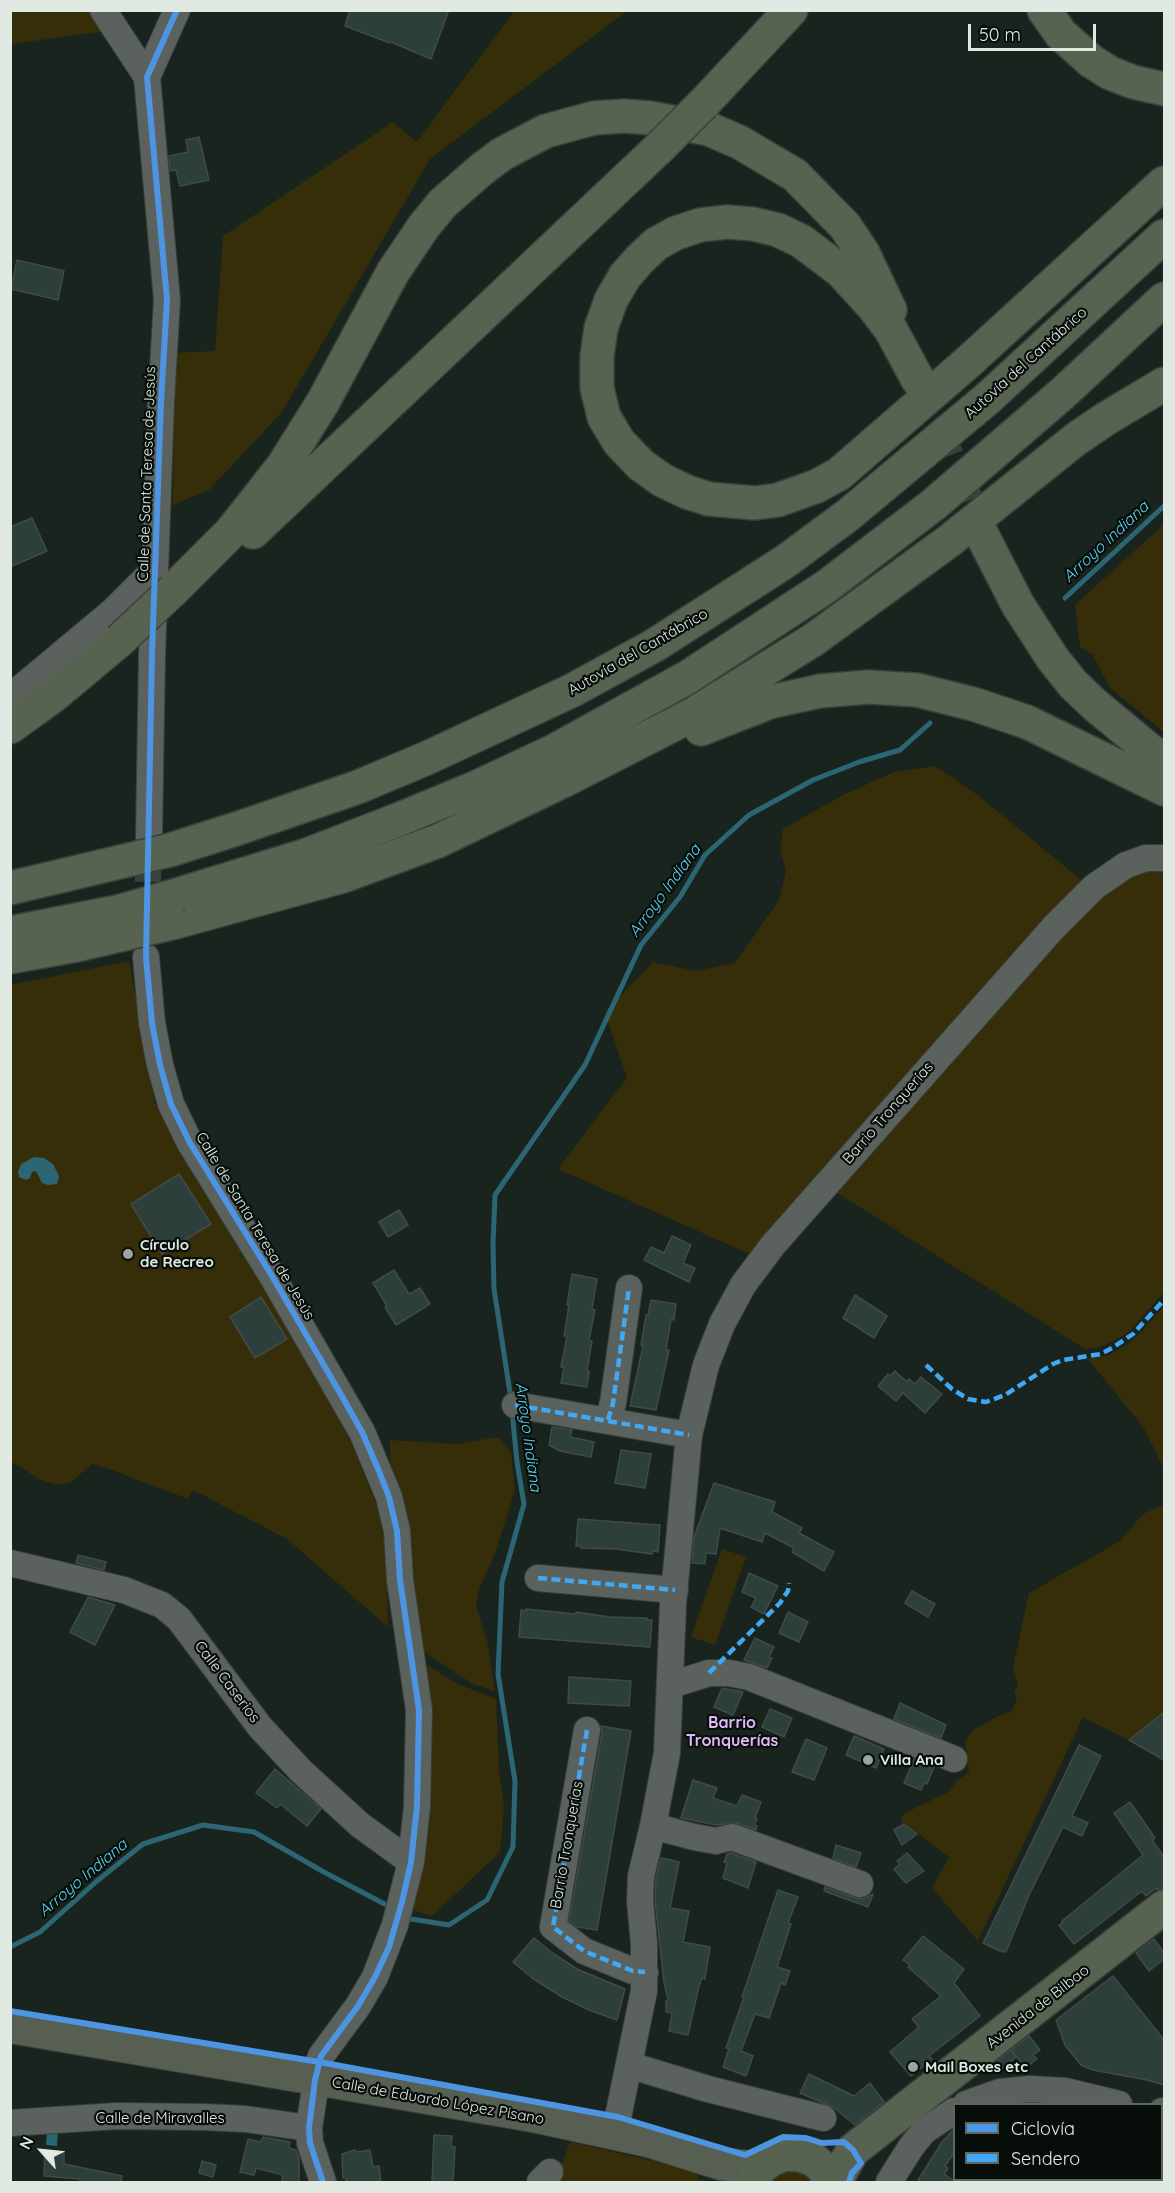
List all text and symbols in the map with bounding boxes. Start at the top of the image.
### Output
scale bar [971,12,1098,50]
text: 50 m [979,23,1021,46]
street label: Autovía del Cantábrico [961,303,1091,423]
street label: Calle de Santa Teresa de Jesús [134,366,160,582]
water label: Arroyo Indiana [1059,497,1153,587]
street label: Autovía del Cantábrico [565,605,711,699]
water label: Arroyo Indiana [625,841,705,941]
street label: Barrio Tronquerías [839,1058,937,1168]
street label: Calle de Santa Teresa de Jesús [192,1129,318,1323]
place label: Círculo de Recreo [140,1236,214,1271]
marker: Círculo de Recreo [121,1247,135,1261]
water label: Arroyo Indiana [511,1381,545,1493]
street label: Calle Caserios [190,1638,264,1726]
district label: Barrio Tronquerías [686,1713,778,1751]
place label: Villa Ana [880,1751,943,1769]
marker: Villa Ana [861,1753,875,1767]
street label: Barrio Tronquerías [547,1780,587,1910]
water label: Arroyo Indiana [35,1835,131,1921]
street label: Avenida de Bilbao [983,1961,1093,2053]
place label: Mail Boxes etc [925,2058,1028,2076]
marker: Mail Boxes etc [906,2060,920,2074]
street label: Calle de Eduardo López Pisano [331,2073,545,2129]
legend [953,2103,1163,2181]
street label: Calle de Miravalles [95,2109,225,2127]
text: Ciclovía [1011,2117,1075,2140]
north arrow [12,2121,72,2181]
text: N [14,2133,38,2153]
text: Sendero [1011,2147,1080,2170]

